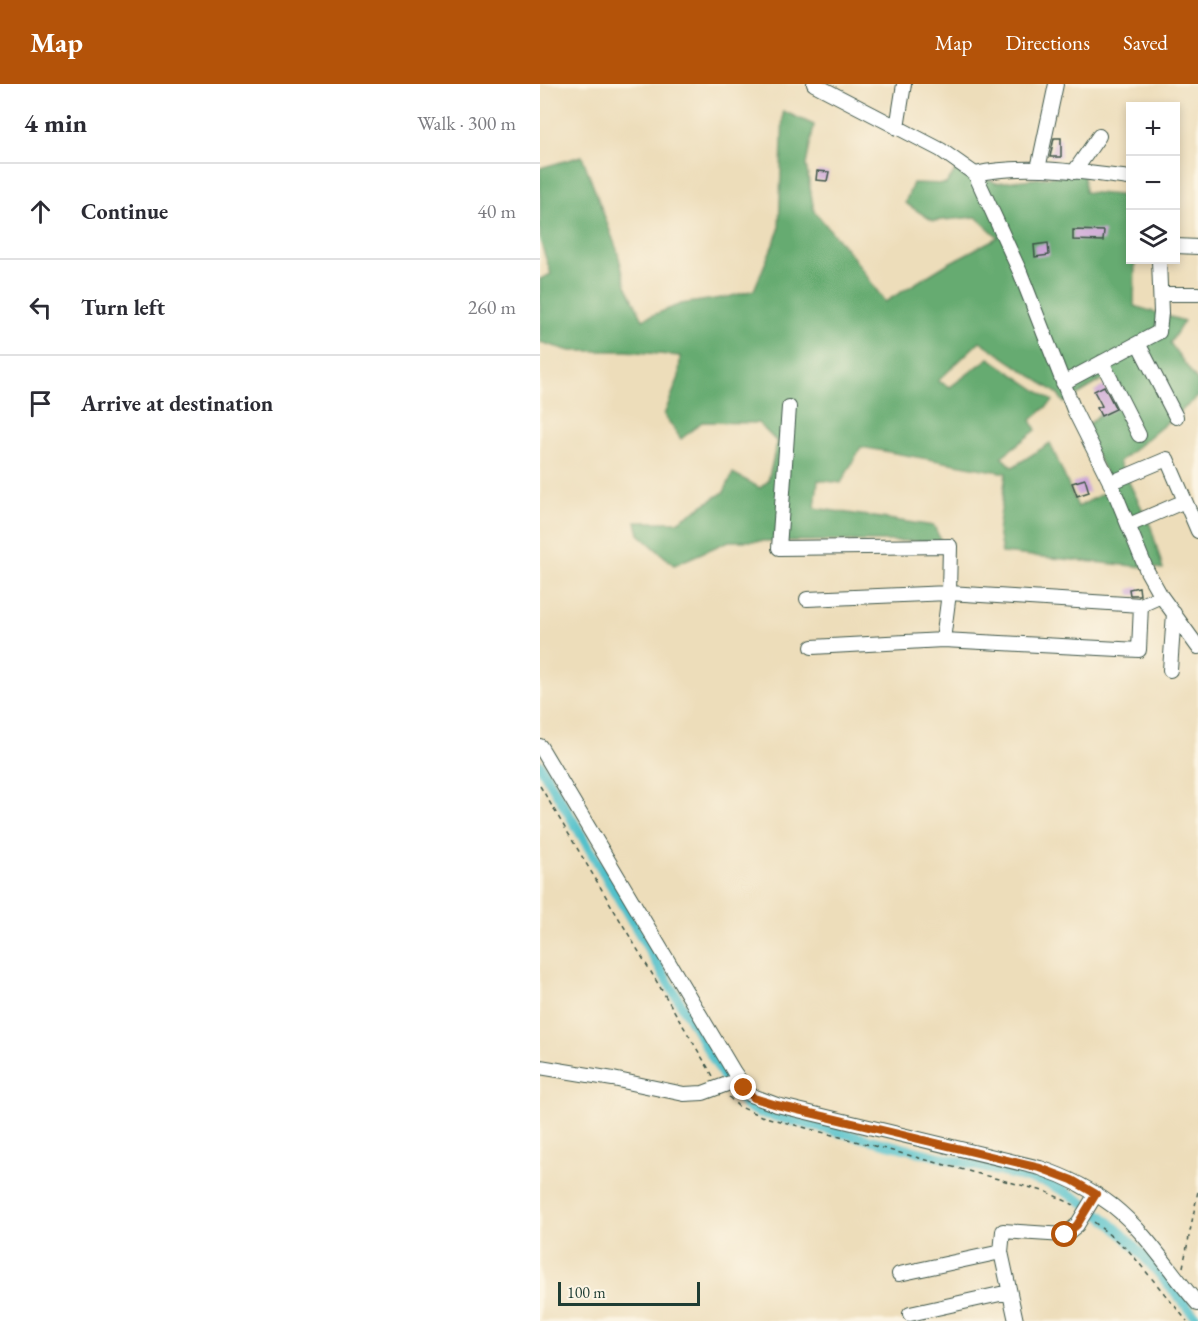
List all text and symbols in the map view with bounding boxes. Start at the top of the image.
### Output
text: Map [30,24,83,60]
text: Map [935,29,972,56]
text: Directions [1005,29,1090,56]
text: Saved [1123,29,1168,56]
map controls [1126,102,1180,264]
button: + [1126,102,1180,156]
text: 4 min [24,106,87,140]
text: Walk · 300 m [417,110,516,136]
button: − [1126,156,1180,210]
icon: ahead [24,195,57,228]
text: Continue [81,197,168,226]
text: 40 m [477,198,516,224]
button: layers [1126,210,1180,264]
icon: left [24,291,57,324]
text: Turn left [81,293,165,322]
text: 260 m [468,294,516,320]
icon: arrive [24,387,57,420]
text: Arrive at destination [81,389,273,418]
route end [730,1074,756,1100]
route start [1051,1221,1077,1247]
scale bar [558,1279,700,1306]
text: 100 m [567,1282,606,1303]

